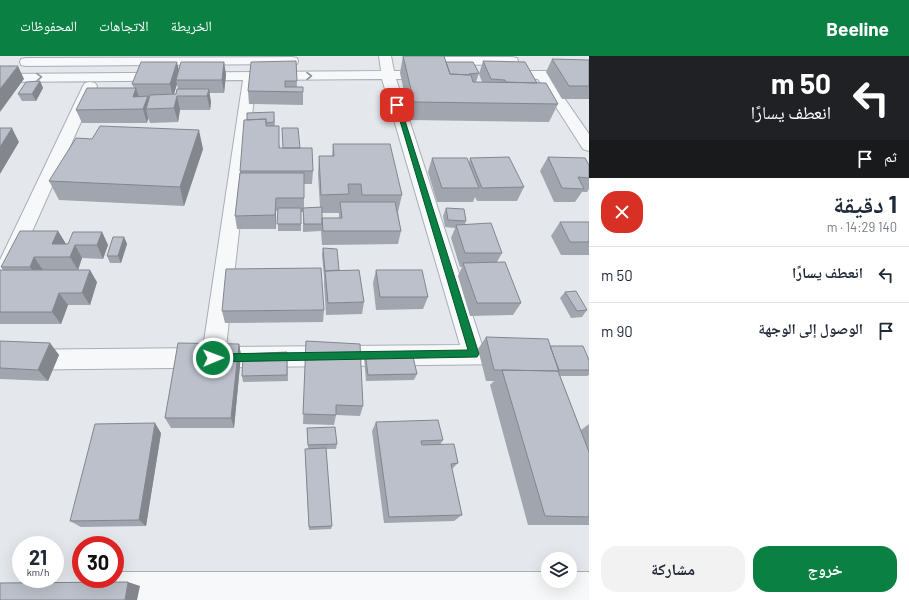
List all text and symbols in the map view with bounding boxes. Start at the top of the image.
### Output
text: المحفوظات [20,17,77,34]
text: الاتجاهات [99,17,149,34]
text: الخريطة [171,17,212,34]
text: Beeline [826,17,889,40]
text: 50 m [771,66,831,100]
one-way arrow [306,72,312,80]
icon: left [845,72,897,124]
one-way arrow [36,73,42,81]
pin [380,88,414,122]
icon: arrive [386,94,408,116]
text: انعطف يسارًا [751,101,831,123]
text: ثم [884,147,897,165]
icon: arrive [854,148,876,170]
text: 1 دقيقة [833,189,897,218]
button: close [601,191,643,233]
text: 140 m · 14:29 [827,219,897,235]
text: انعطف يسارًا [792,263,863,281]
icon: left [875,264,897,286]
text: 50 m [601,266,633,284]
text: الوصول إلى الوجهة [758,319,863,337]
icon: arrive [875,320,897,342]
text: 90 m [601,322,633,340]
position arrow [192,337,234,379]
speed limit sign: 30 [72,536,124,588]
text: 21 [29,545,47,569]
button: مشاركة [601,546,745,592]
button: خروج [753,546,897,592]
map controls [541,552,577,588]
button: layers [541,552,577,588]
text: km/h [27,566,49,578]

